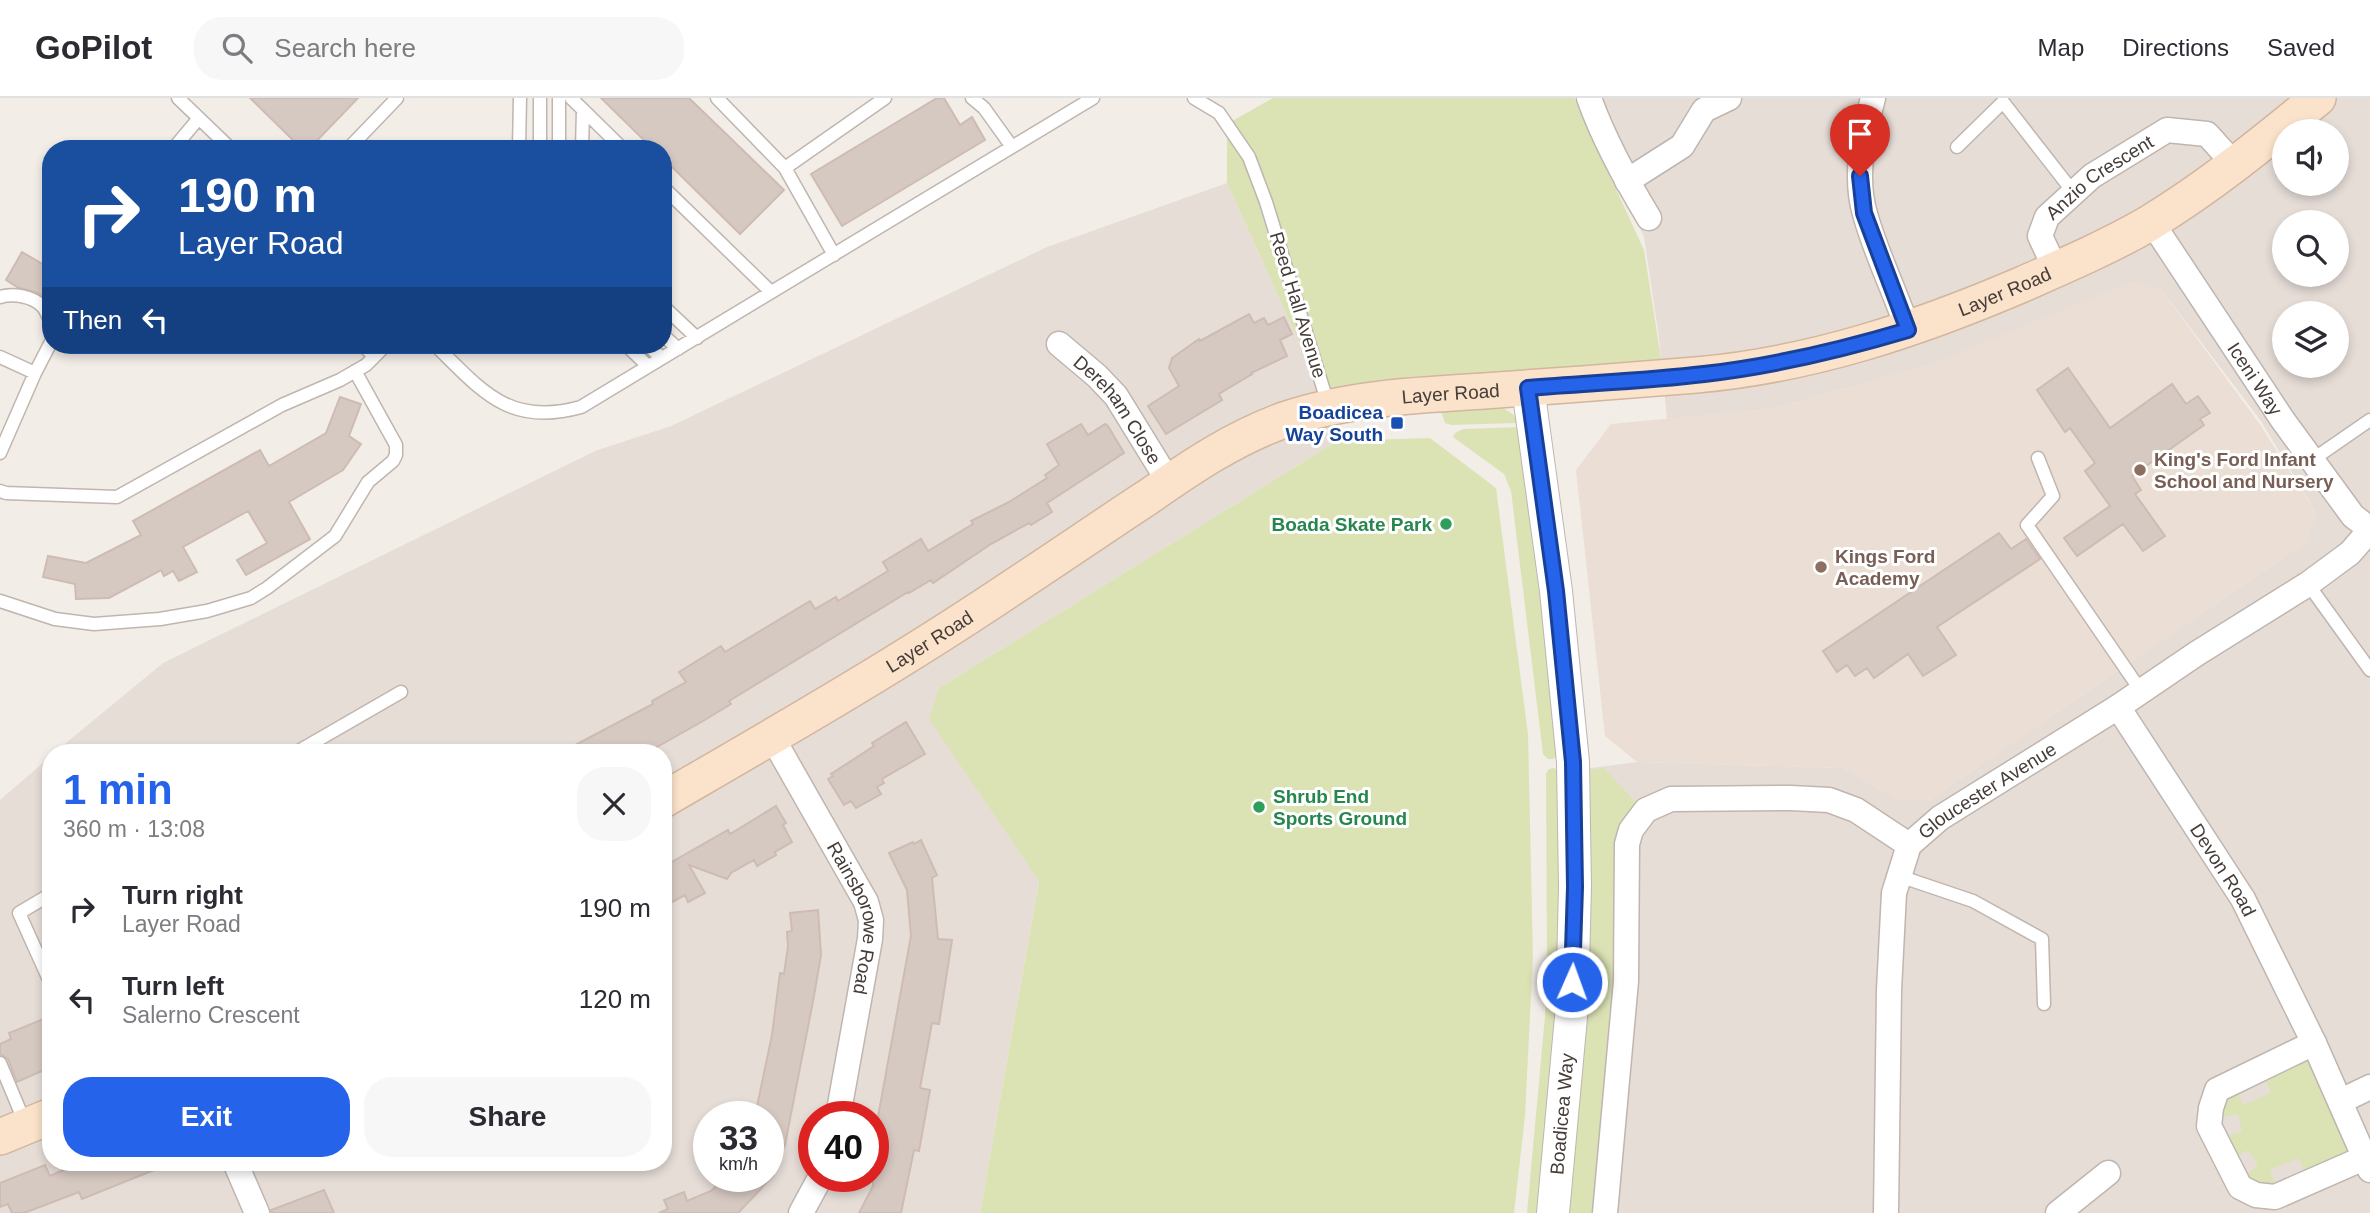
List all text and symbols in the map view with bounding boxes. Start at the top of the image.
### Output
search box [194,17,684,80]
text: GoPilot [35,29,152,66]
icon: search [218,29,256,67]
text: Search here [274,33,416,63]
text: Map [2038,34,2084,61]
text: Directions [2122,34,2229,61]
text: Saved [2267,34,2335,61]
pin [1830,104,1890,176]
icon: arrive [1841,115,1879,153]
map controls [2272,119,2349,378]
button: sound [2272,119,2349,196]
street label: Anzio Crescent [2041,130,2158,224]
icon: right [63,168,154,259]
text: 190 m [178,168,317,222]
button: search [2272,210,2349,287]
text: Layer Road [178,225,343,261]
street label: Reed Hall Avenue [1266,229,1330,381]
street label: Layer Road [1955,263,2054,320]
icon: left [136,301,174,339]
button: layers [2272,301,2349,378]
text: Then [63,305,122,335]
street label: Iceni Way [2224,338,2287,419]
street label: Dereham Close [1070,351,1166,468]
street label: Layer Road [1401,379,1500,407]
place label: Boadicea Way South [1286,402,1383,445]
marker: Boadicea Way South [1389,415,1405,431]
place label: King's Ford Infant School and Nursery [2154,449,2334,492]
marker: King's Ford Infant School and Nursery [2132,462,2148,478]
place label: Boada Skate Park [1271,514,1432,535]
marker: Boada Skate Park [1438,516,1454,532]
place label: Kings Ford Academy [1835,546,1935,589]
marker: Kings Ford Academy [1813,559,1829,575]
street label: Layer Road [882,606,976,676]
street label: Gloucester Avenue [1914,738,2060,843]
text: 1 min [63,766,173,813]
button: close [577,767,651,841]
place label: Shrub End Sports Ground [1273,786,1407,829]
marker: Shrub End Sports Ground [1251,799,1267,815]
text: 360 m · 13:08 [63,816,205,842]
street label: Devon Road [2186,820,2260,920]
street label: Rainsborowe Road [823,838,882,996]
text: Turn right [122,880,243,910]
icon: right [63,890,101,928]
text: 190 m [579,893,651,923]
text: Layer Road [122,911,241,937]
position arrow [1535,945,1609,1019]
text: Turn left [122,971,224,1001]
icon: left [63,981,101,1019]
text: 120 m [579,984,651,1014]
text: Salerno Crescent [122,1002,300,1028]
street label: Boadicea Way [1546,1052,1578,1176]
button: Exit [63,1077,350,1157]
button: Share [364,1077,651,1157]
speed limit sign: 40 [798,1101,889,1192]
text: 33 [719,1118,758,1157]
text: km/h [719,1154,758,1174]

